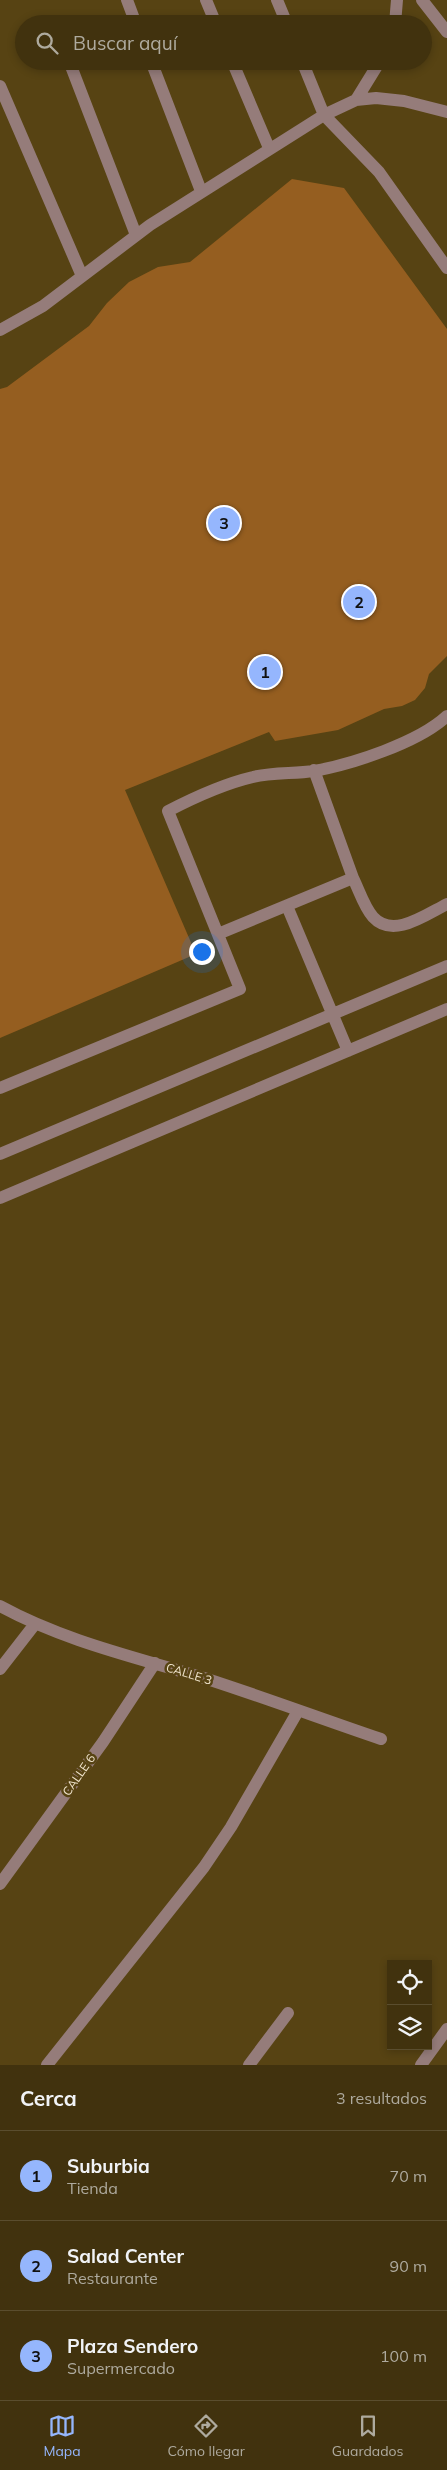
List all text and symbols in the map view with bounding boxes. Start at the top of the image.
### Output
search box [15,15,432,70]
icon: search [33,29,61,57]
text: Buscar aquí [73,31,177,55]
pin: 3 [208,504,240,542]
pin: 2 [343,583,375,621]
pin: 1 [249,653,281,691]
your location [189,939,215,965]
street label: CALLE 3 [164,1659,214,1688]
street label: CALLE 6 [59,1751,98,1798]
map controls [387,1960,432,2050]
button: locate [387,1960,432,2005]
button: layers [387,2005,432,2050]
text: Cerca [20,2085,77,2111]
text: 3 resultados [336,2088,427,2108]
text: Suburbia [67,2154,150,2178]
text: 1 [31,2166,41,2186]
text: 70 m [390,2166,427,2186]
text: Tienda [67,2178,118,2198]
text: Salad Center [67,2244,184,2268]
text: 2 [31,2256,41,2276]
text: 90 m [390,2256,427,2276]
text: Restaurante [67,2268,158,2288]
text: Plaza Sendero [67,2334,198,2358]
text: 3 [31,2346,41,2366]
text: 100 m [380,2346,427,2366]
text: Supermercado [67,2358,175,2378]
tab: Mapa [43,2412,81,2460]
tab: Cómo llegar [168,2412,245,2460]
tab: Guardados [332,2412,404,2460]

